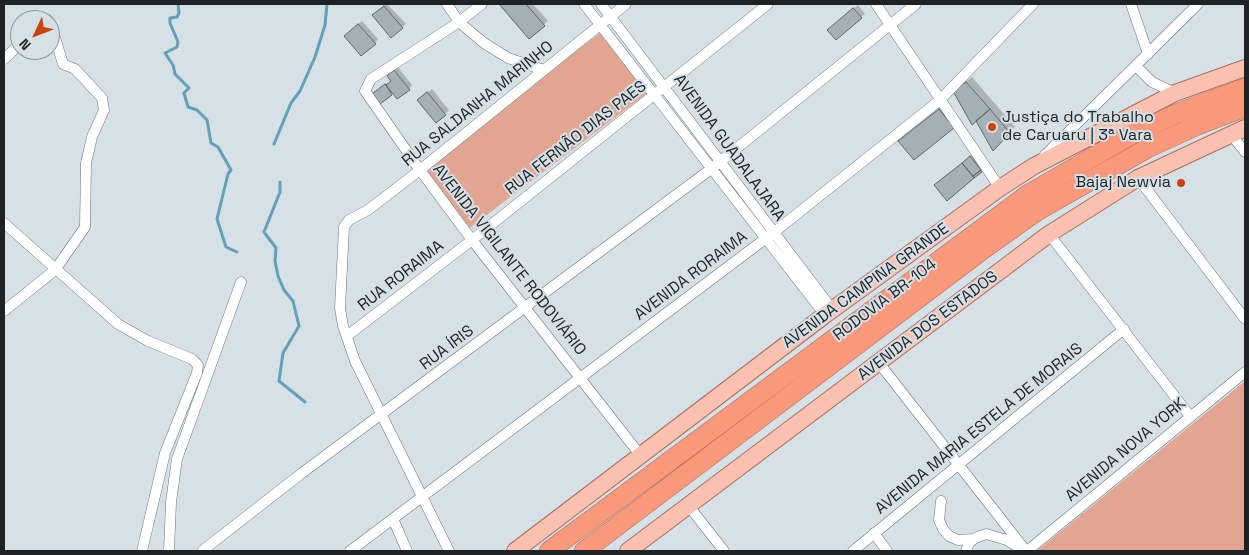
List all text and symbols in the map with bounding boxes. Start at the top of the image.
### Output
north arrow [10,10,60,60]
text: N [15,35,35,54]
street label: RUA SALDANHA MARINHO [399,37,557,171]
street label: AVENIDA GUADALAJARA [669,71,789,225]
street label: RUA FERNÃO DIAS PAES [502,77,650,199]
place label: Justiça do Trabalho de Caruaru | 3ª Vara [1002,108,1154,146]
marker: Justiça do Trabalho de Caruaru | 3ª Vara [986,121,998,133]
street label: AVENIDA VIGILANTE RODOVIÁRIO [428,160,590,360]
place label: Bajaj Newvia [1076,173,1171,193]
marker: Bajaj Newvia [1175,177,1187,189]
street label: AVENIDA CAMPINA GRANDE [779,219,953,353]
street label: AVENIDA RORAIMA [631,227,751,325]
street label: RUA RORAIMA [354,237,448,315]
street label: RODOVIA BR-104 [830,255,940,345]
street label: AVENIDA DOS ESTADOS [854,267,1002,385]
street label: RUA ÍRIS [416,322,478,374]
street label: AVENIDA MARIA ESTELA DE MORAIS [871,339,1087,519]
street label: AVENIDA NOVA YORK [1062,394,1190,506]

